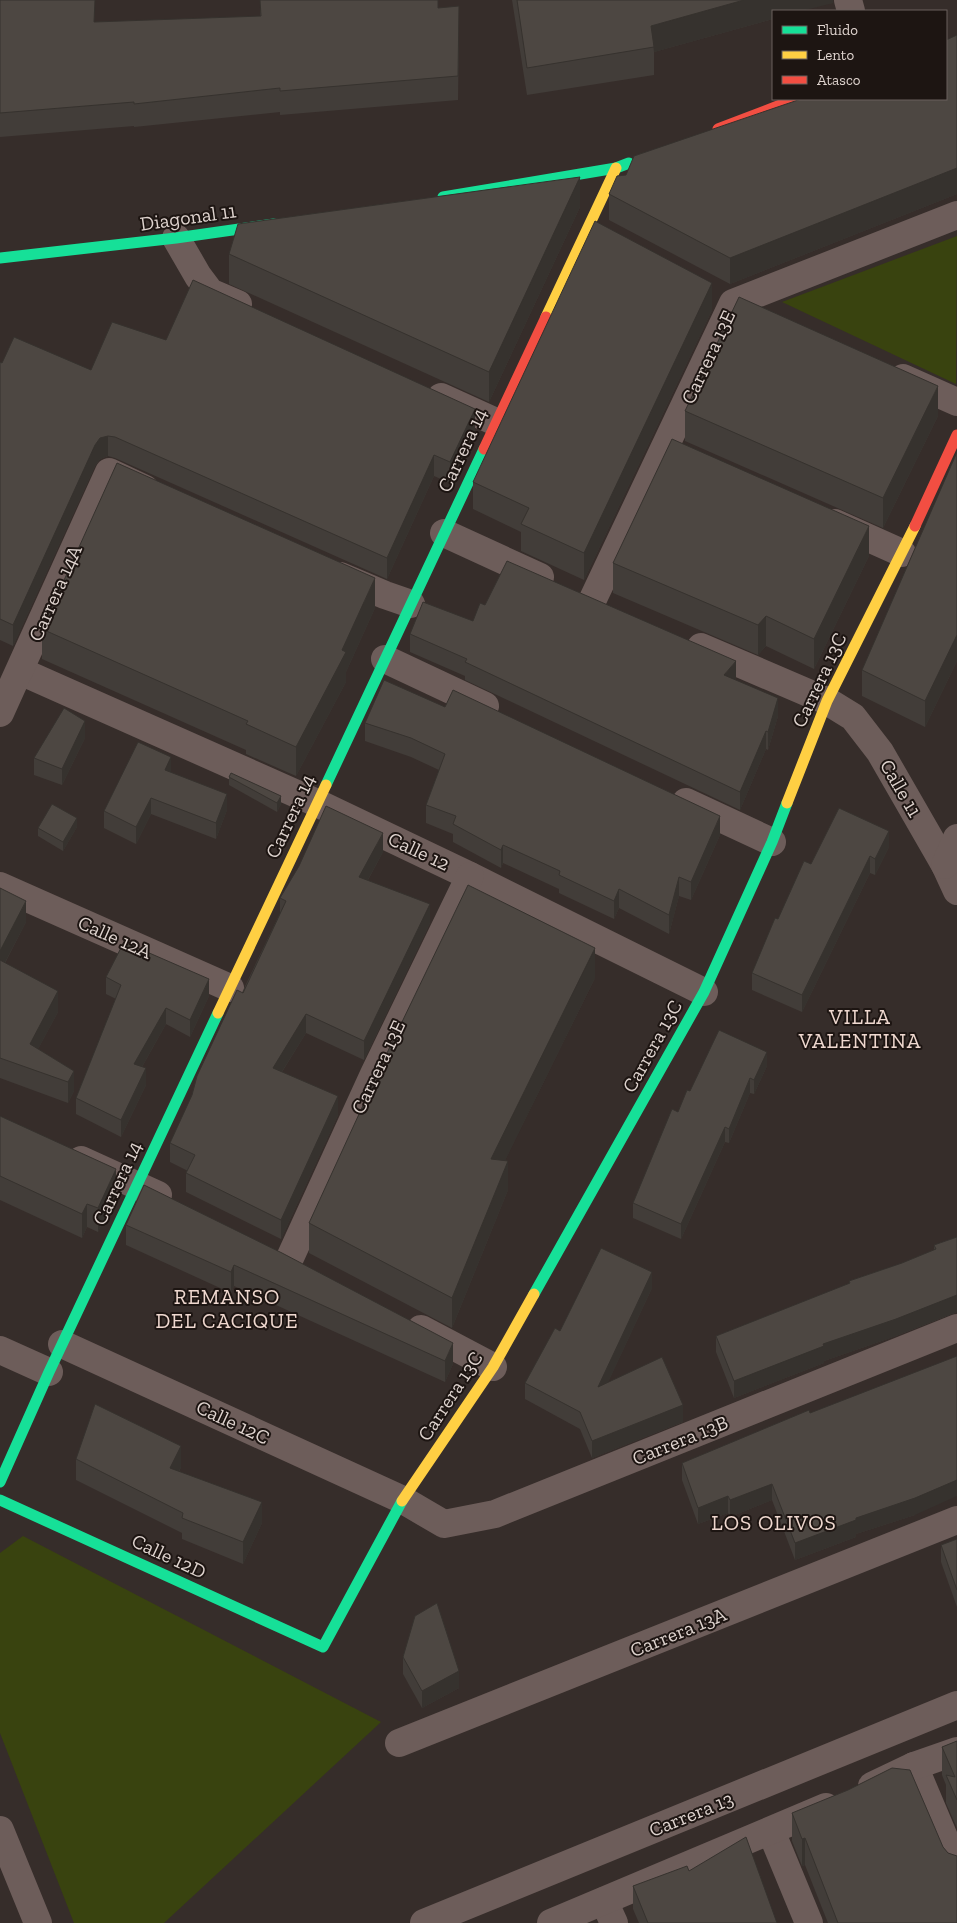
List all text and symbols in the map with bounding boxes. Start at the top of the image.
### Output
legend [772,10,947,100]
text: Fluido [817,21,858,39]
text: Lento [817,46,854,64]
text: Atasco [817,71,861,89]
street label: Diagonal 11 [138,198,238,236]
street label: Carrera 13E [676,306,740,408]
street label: Carrera 14 [432,404,492,496]
street label: Carrera 14A [23,540,87,645]
street label: Carrera 13C [787,629,851,731]
street label: Calle 11 [875,755,927,821]
street label: Carrera 14 [260,770,320,862]
street label: Calle 12 [384,826,454,876]
street label: Calle 12A [74,910,157,964]
street label: Carrera 13C [617,996,687,1096]
district label: VILLA VALENTINA [798,1004,921,1053]
street label: Carrera 13E [346,1016,410,1118]
street label: Carrera 14 [87,1137,147,1229]
district label: REMANSO DEL CACIQUE [155,1284,299,1333]
street label: Carrera 13C [412,1347,488,1445]
street label: Calle 12C [193,1395,273,1449]
street label: Carrera 13B [629,1410,731,1470]
district label: LOS OLIVOS [711,1510,837,1535]
street label: Calle 12D [128,1528,210,1584]
street label: Carrera 13A [626,1601,731,1662]
street label: Carrera 13 [645,1786,737,1842]

